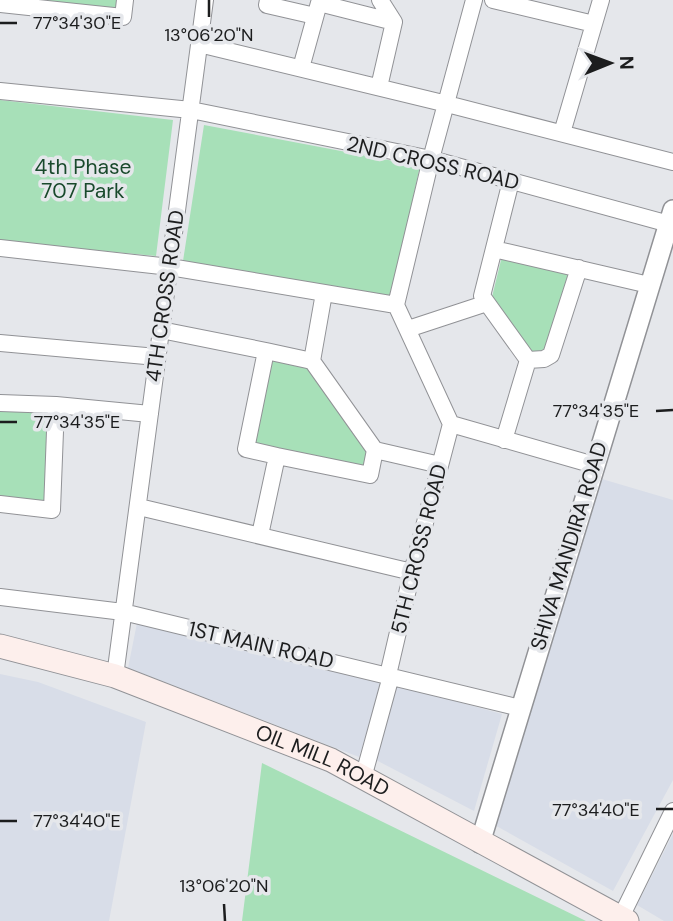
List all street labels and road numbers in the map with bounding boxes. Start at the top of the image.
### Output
street label: 2ND CROSS ROAD [344,130,522,196]
street label: 4TH CROSS ROAD [139,208,191,384]
street label: SHIVA MANDIRA ROAD [524,438,614,654]
street label: 5TH CROSS ROAD [384,461,454,637]
street label: 1ST MAIN ROAD [186,615,336,675]
street label: OIL MILL ROAD [252,718,394,803]

